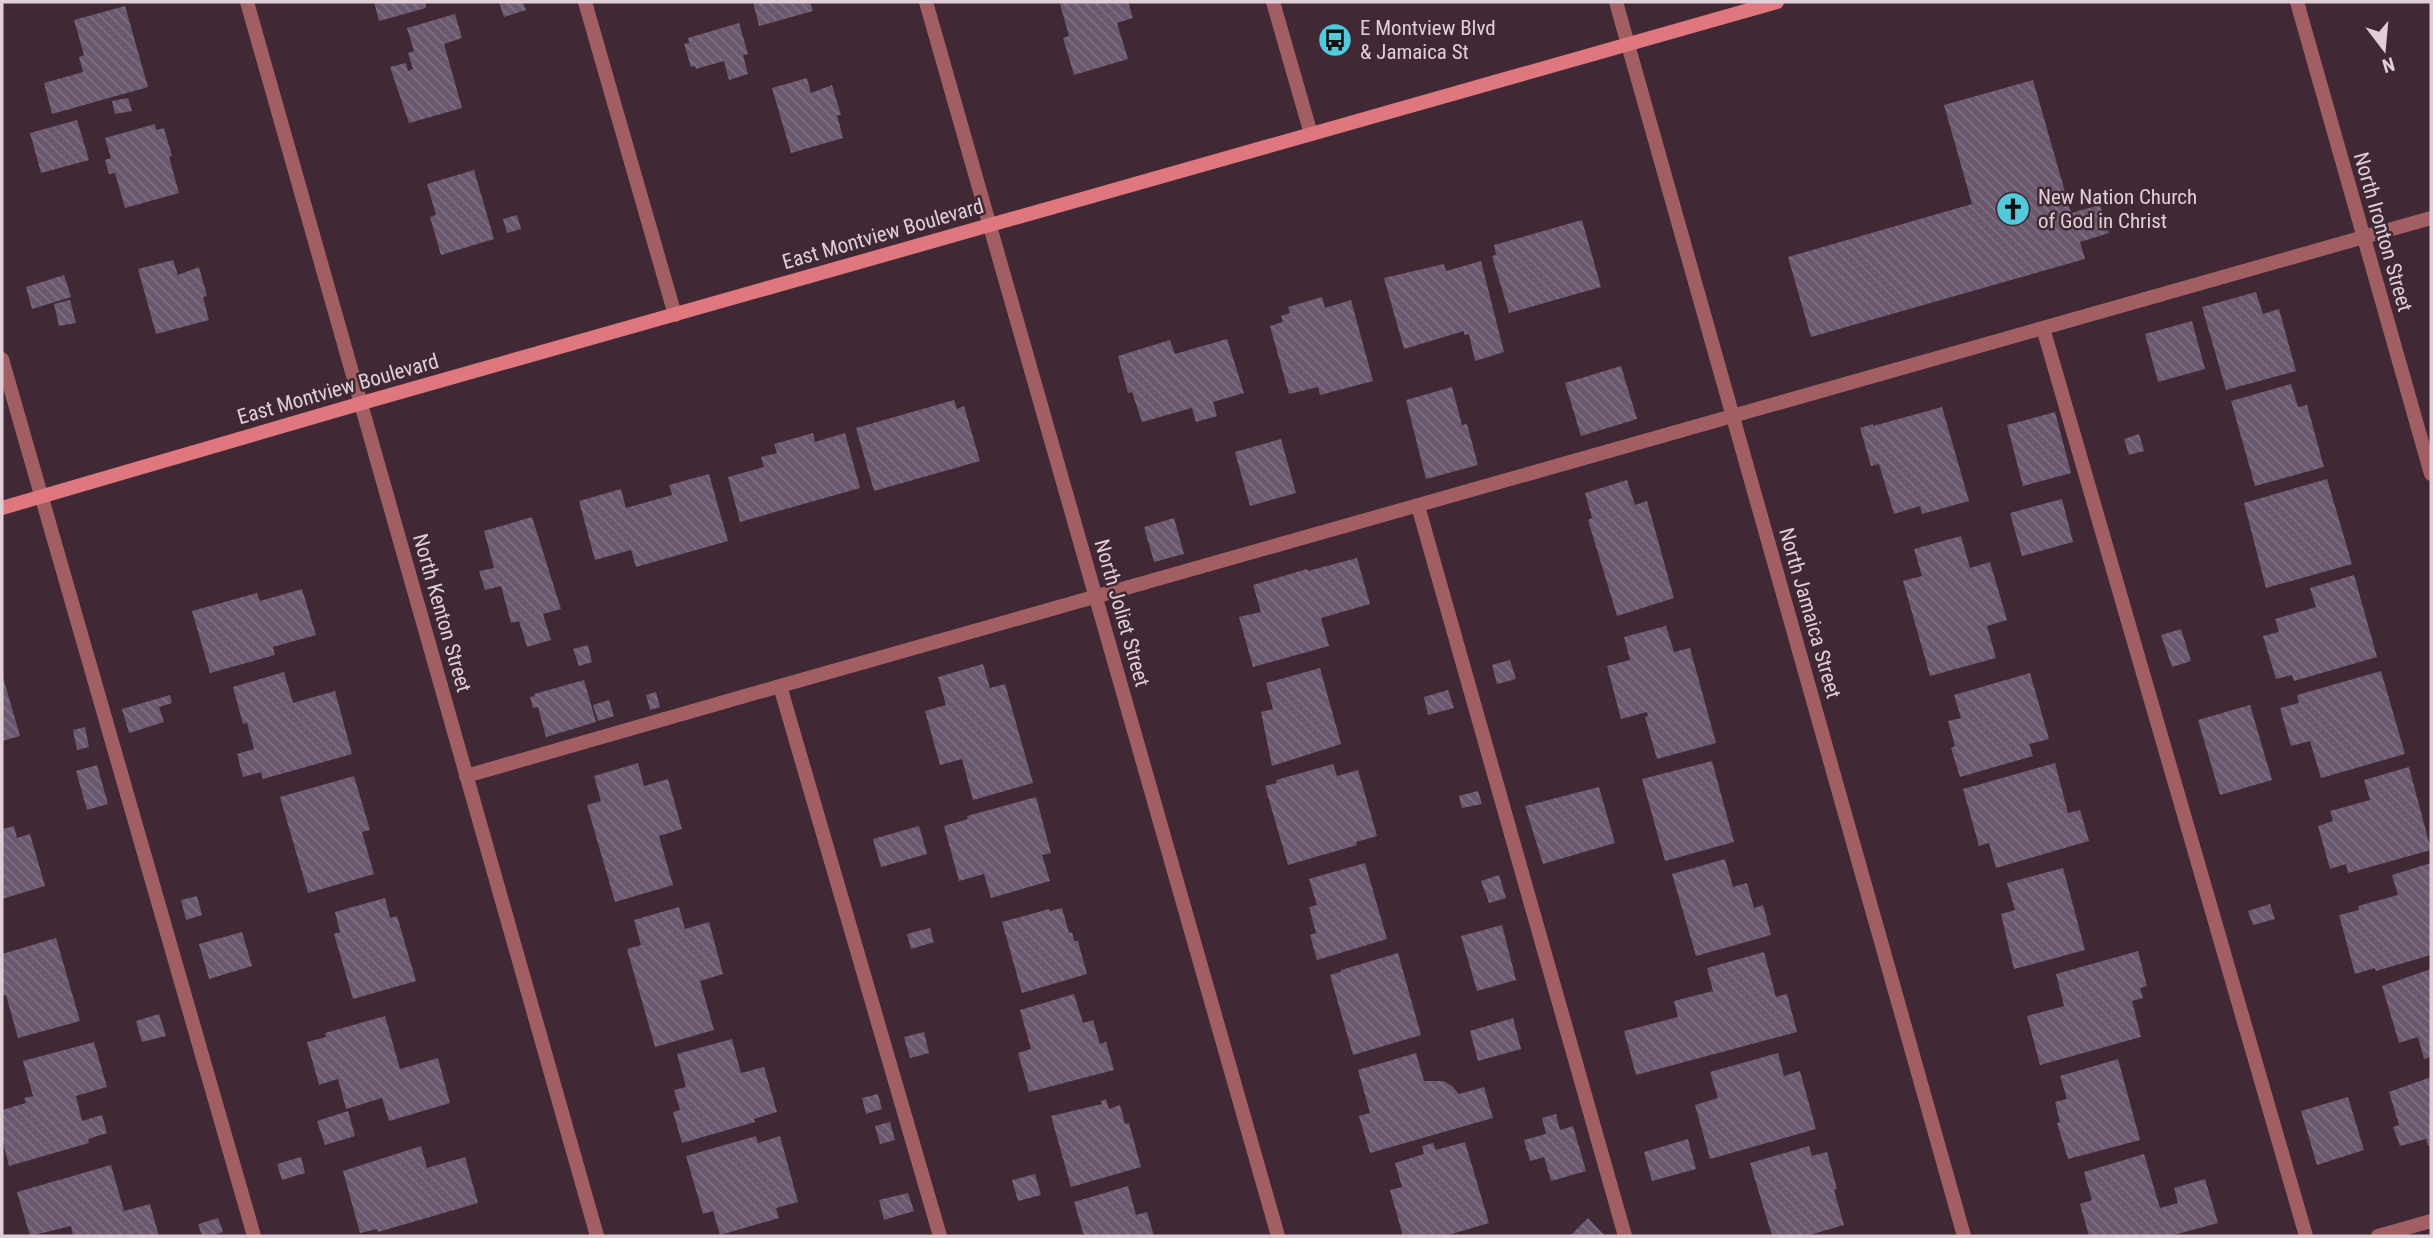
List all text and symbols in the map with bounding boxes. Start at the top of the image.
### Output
north arrow [2349,14,2419,84]
place label: E Montview Blvd & Jamaica St [1360,16,1496,64]
bus stop icon: E Montview Blvd & Jamaica St [1316,21,1354,59]
text: N [2380,52,2397,78]
street label: North Ironton Street [2349,150,2417,314]
place label: New Nation Church of God in Christ [2038,185,2197,233]
church icon: New Nation Church of God in Christ [1994,190,2032,228]
street label: East Montview Boulevard [780,194,986,274]
street label: East Montview Boulevard [235,349,441,429]
street label: North Jamaica Street [1774,525,1846,701]
street label: North Kenton Street [408,531,476,695]
street label: North Joliet Street [1090,537,1154,689]

